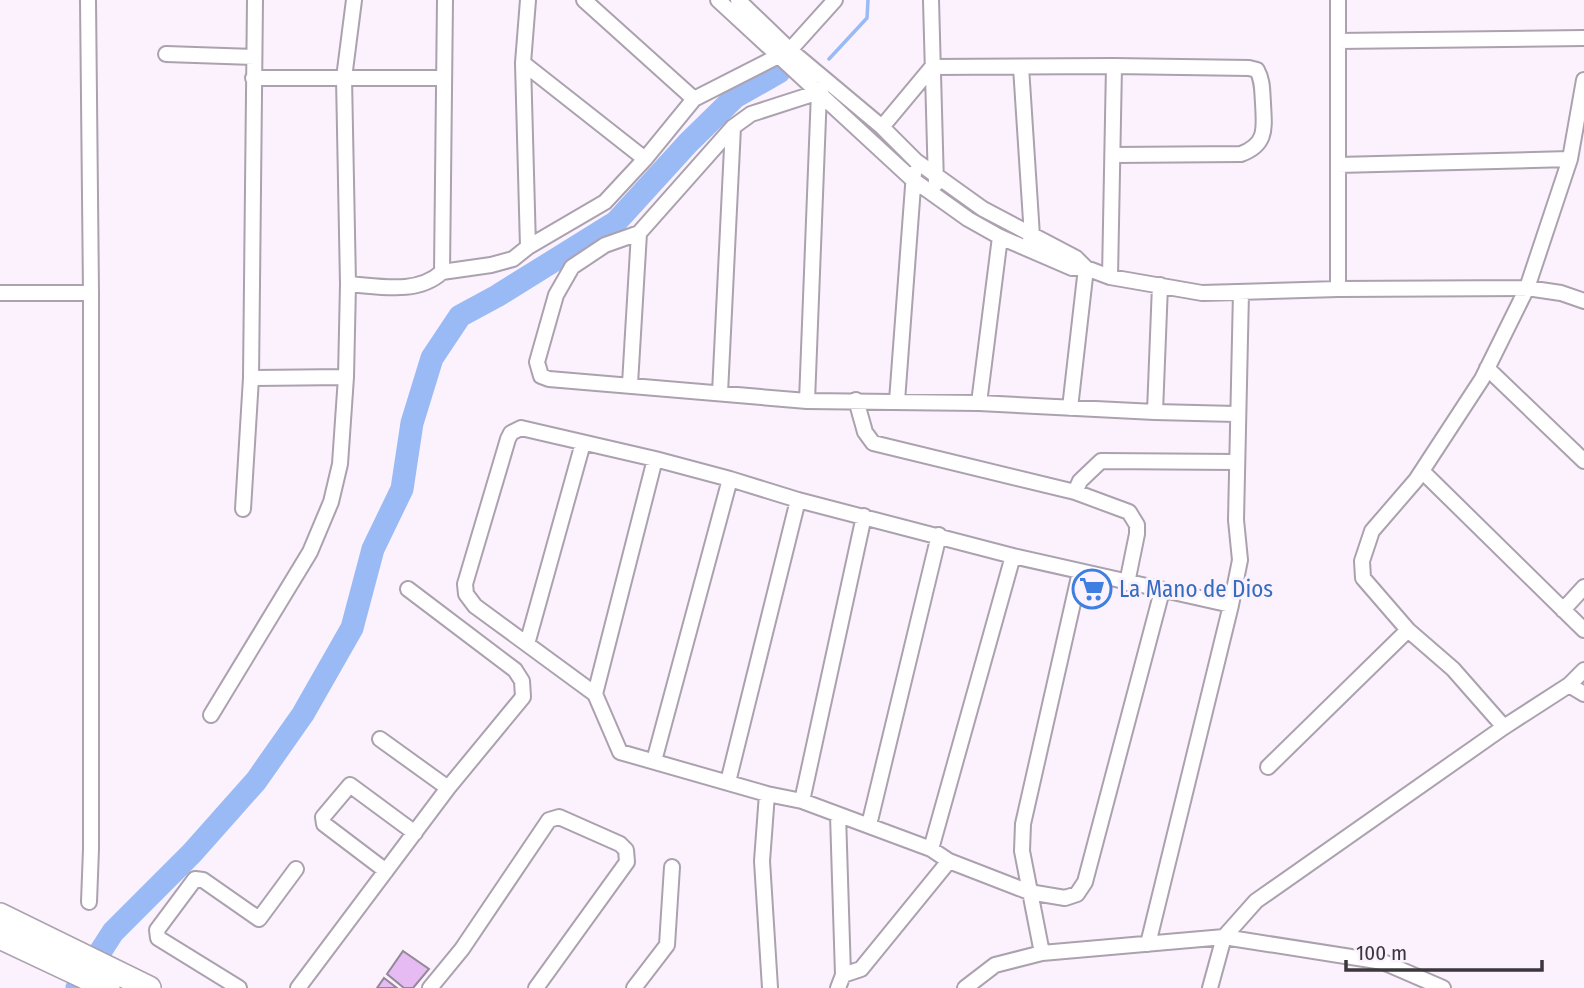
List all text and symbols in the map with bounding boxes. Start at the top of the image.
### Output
supermarket icon: La Mano de Dios [1071,568,1113,610]
place label: La Mano de Dios [1119,575,1273,603]
scale bar [1346,928,1542,972]
text: 100 m [1356,940,1407,966]

